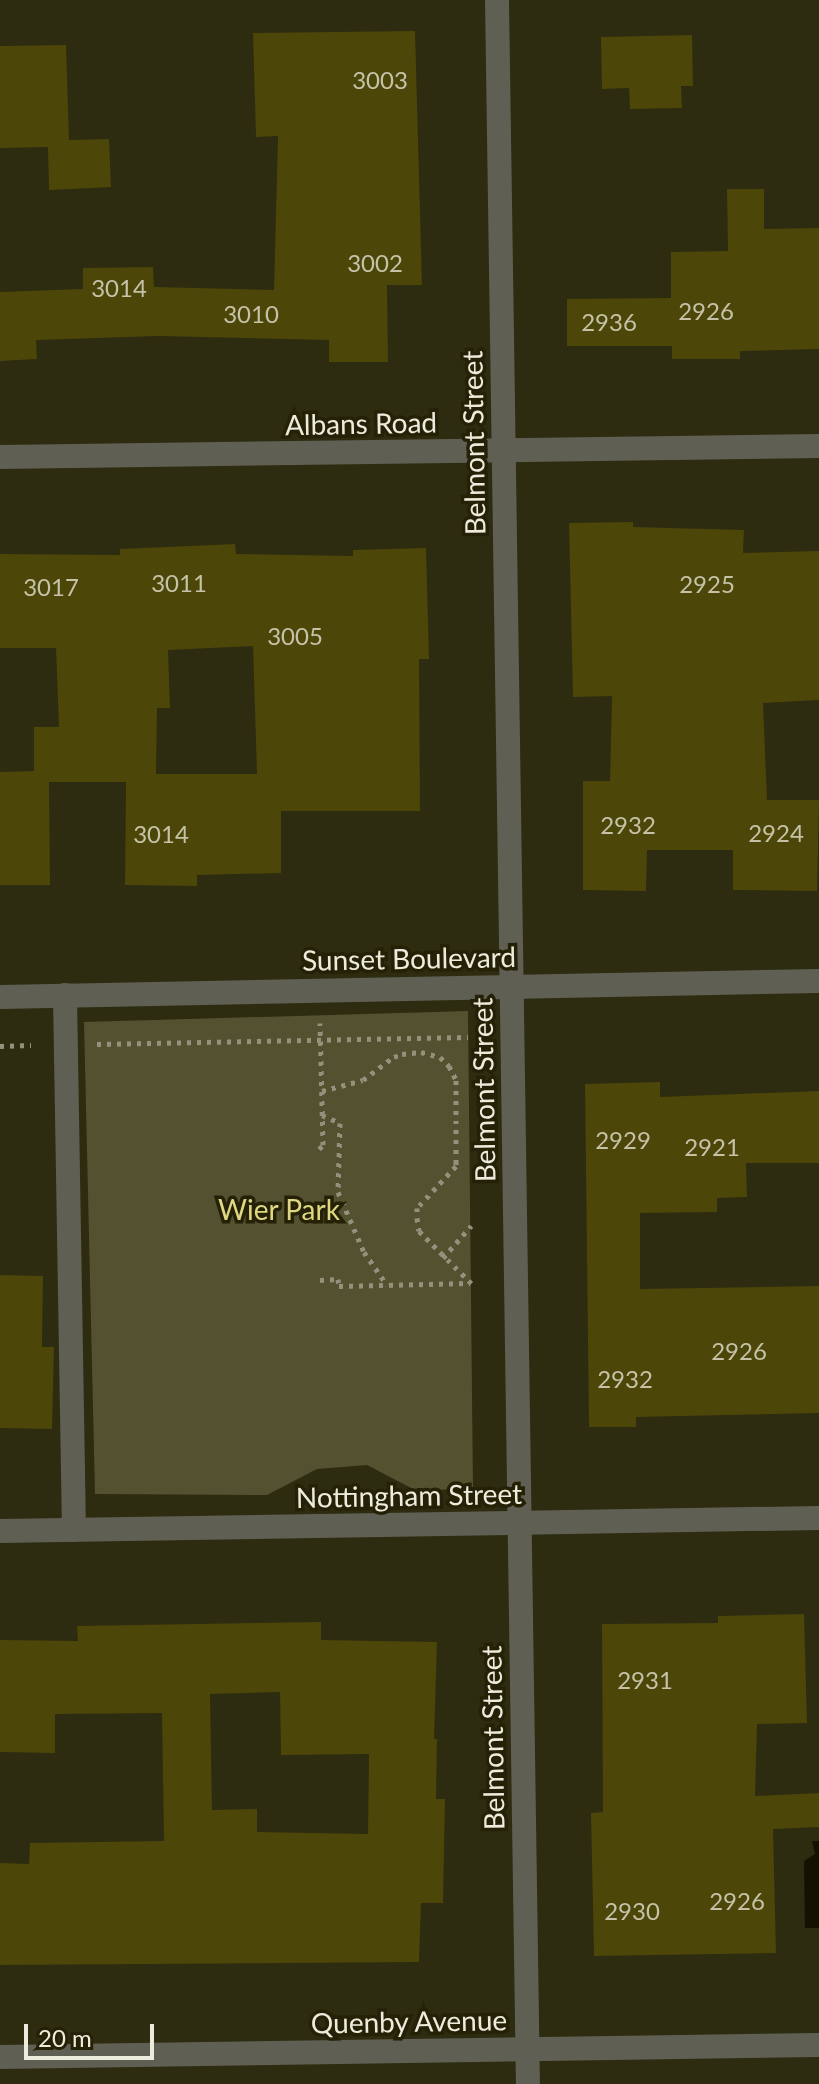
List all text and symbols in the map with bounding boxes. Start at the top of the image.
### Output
house number: 3003 [352,66,408,94]
house number: 3002 [347,249,403,277]
house number: 3014 [91,274,147,302]
house number: 2926 [678,297,734,325]
house number: 3010 [223,300,279,328]
house number: 2936 [581,308,637,336]
street label: Belmont Street [455,350,491,536]
street label: Albans Road [285,405,437,441]
house number: 3011 [151,569,207,597]
house number: 2925 [679,570,735,598]
house number: 3017 [23,573,79,601]
house number: 3005 [267,622,323,650]
house number: 2932 [600,811,656,839]
house number: 2924 [748,819,804,847]
house number: 3014 [133,820,189,848]
street label: Sunset Boulevard [302,939,516,977]
street label: Belmont Street [465,997,501,1183]
house number: 2929 [595,1126,651,1154]
house number: 2921 [684,1133,740,1161]
park label: Wier Park [218,1192,340,1226]
house number: 2926 [711,1337,767,1365]
house number: 2932 [597,1365,653,1393]
street label: Nottingham Street [296,1476,522,1514]
street label: Belmont Street [474,1645,510,1831]
house number: 2931 [617,1666,673,1694]
house number: 2926 [709,1887,765,1915]
house number: 2930 [604,1897,660,1925]
street label: Quenby Avenue [310,2002,508,2040]
scale bar [28,2008,158,2058]
text: 20 m [38,2023,92,2052]

